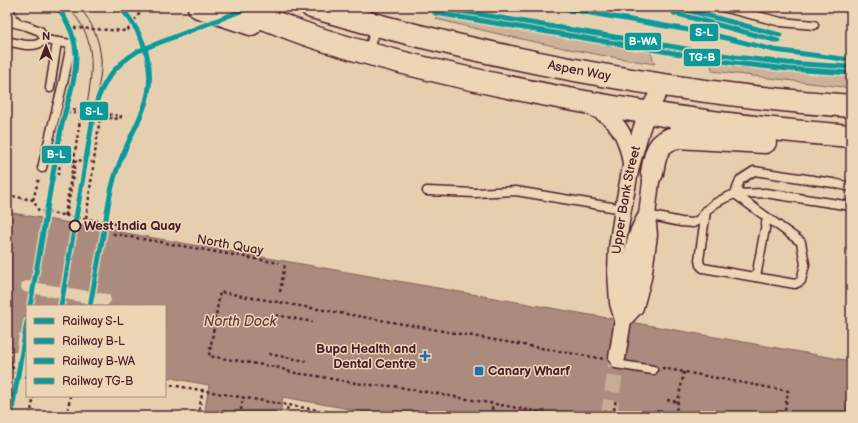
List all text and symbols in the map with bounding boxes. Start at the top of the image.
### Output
line badge: S-L [689,23,719,42]
north arrow [26,26,66,66]
text: S-L [695,26,713,39]
text: N [42,30,50,43]
line badge: B-WA [624,32,662,51]
text: B-WA [629,35,658,48]
line badge: TG-B [683,48,721,67]
text: TG-B [689,51,715,64]
street label: Aspen Way [546,57,612,84]
line badge: S-L [79,101,109,121]
text: S-L [85,105,103,118]
street label: Upper Bank Street [609,144,644,254]
line badge: B-L [41,145,72,164]
text: B-L [47,148,66,161]
place label: West India Quay [84,218,181,234]
marker: West India Quay [68,219,82,233]
street label: North Quay [195,231,265,259]
legend [26,305,166,397]
water label: North Dock [204,313,277,330]
text: Railway S-L [62,314,124,329]
text: Railway B-L [62,334,125,349]
place label: Bupa Health and Dental Centre [316,341,417,372]
marker: Bupa Health and Dental Centre [419,350,431,362]
text: Railway B-WA [62,354,136,369]
place label: Canary Wharf [488,363,571,379]
marker: Canary Wharf [473,365,485,377]
text: Railway TG-B [62,374,133,389]

